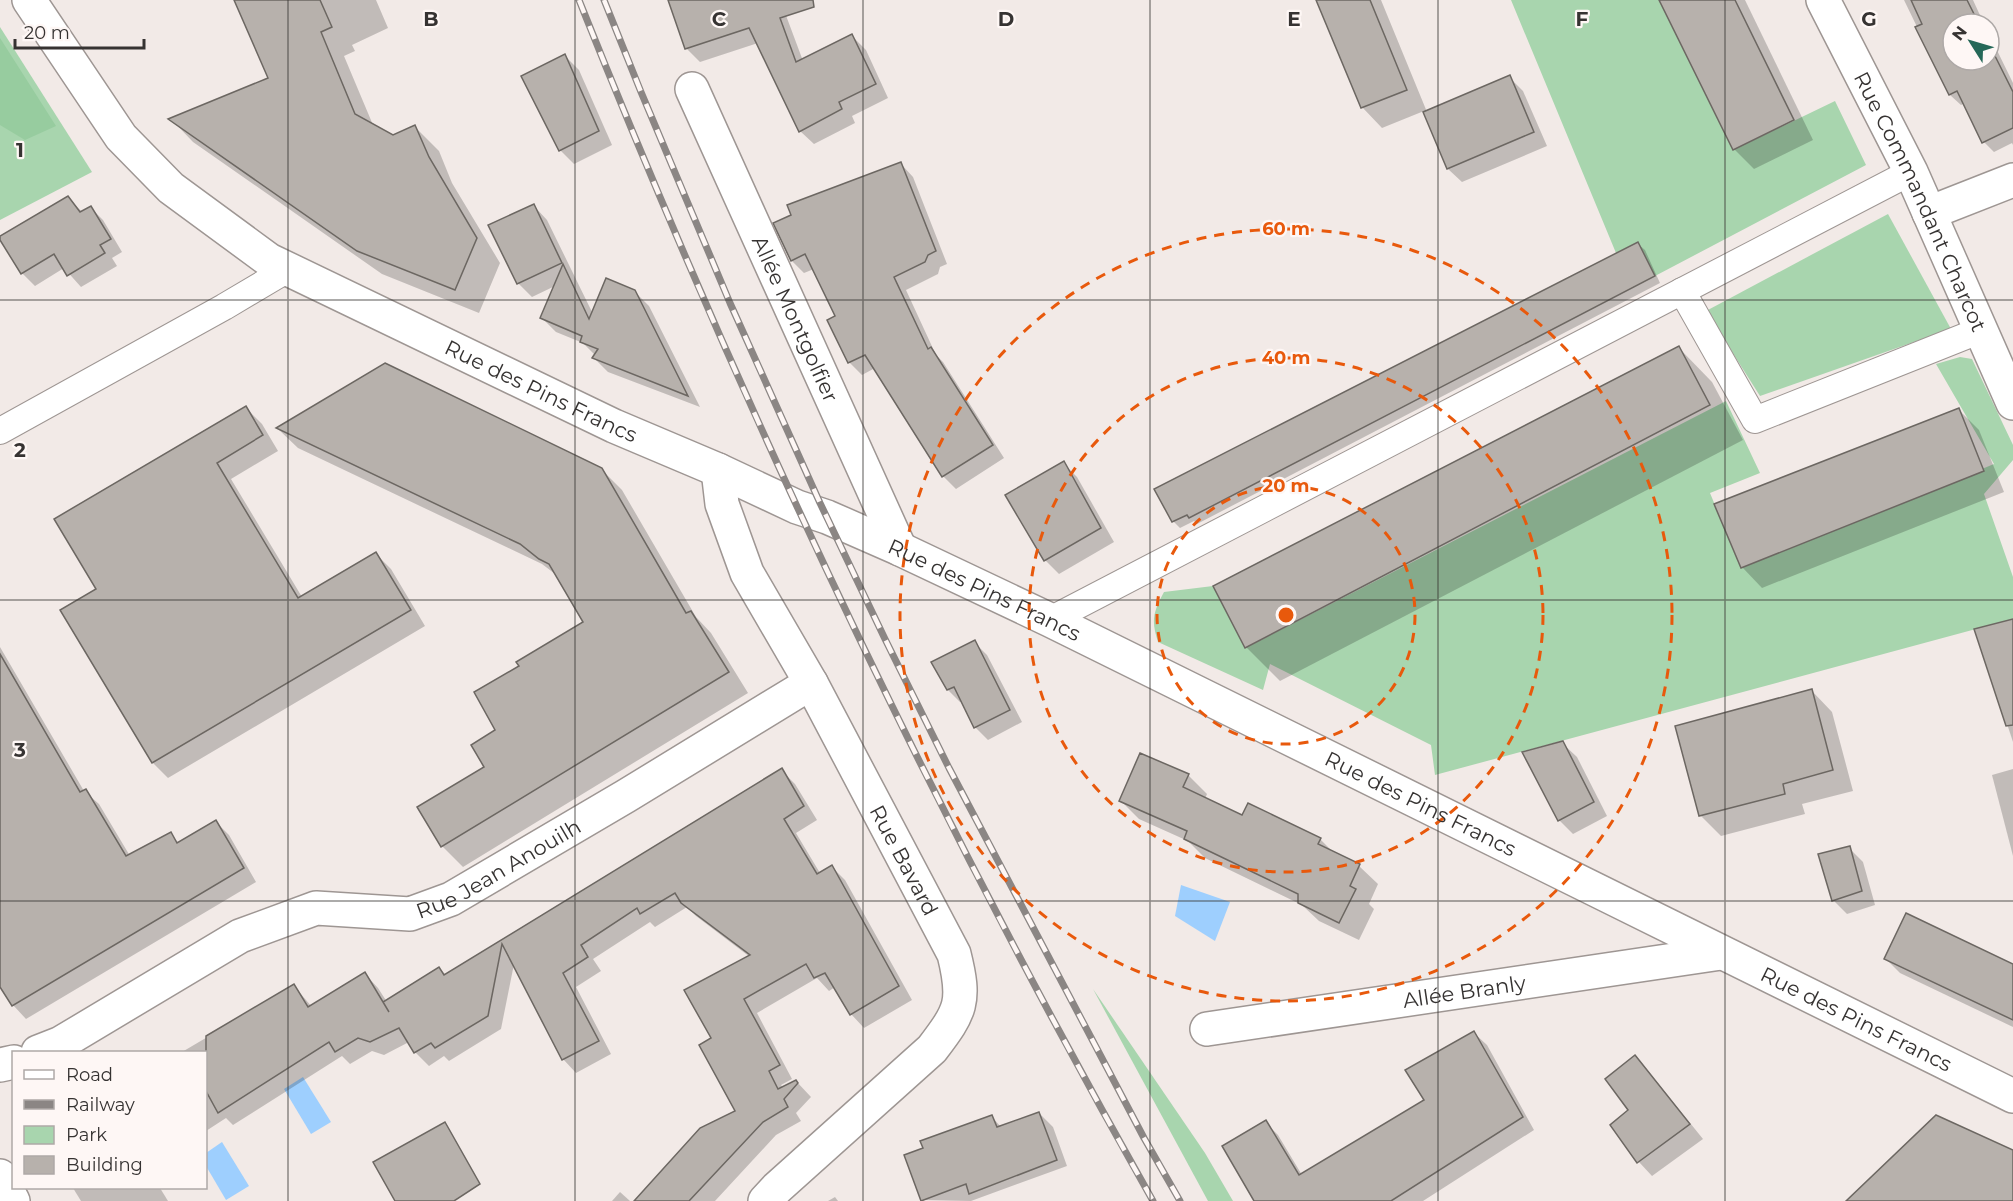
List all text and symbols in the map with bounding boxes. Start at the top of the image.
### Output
text: B [423,7,439,31]
text: C [712,7,727,31]
text: D [998,7,1014,31]
text: E [1287,7,1301,31]
text: F [1576,7,1589,31]
text: G [1861,7,1877,31]
scale bar [15,12,144,50]
north arrow [1941,12,2001,72]
text: 20 m [24,22,70,44]
text: N [1948,22,1971,44]
street label: Rue Commandant Charcot [1849,67,1992,335]
text: 1 [16,138,24,162]
text: 60 m [1262,218,1310,240]
street label: Allée Montgolfier [747,232,844,406]
street label: Rue des Pins Francs [441,334,641,447]
text: 40 m [1262,347,1310,369]
text: 2 [14,438,26,462]
text: 20 m [1263,475,1309,497]
street label: Rue des Pins Francs [884,533,1085,646]
centre of rings [1276,605,1296,625]
text: 3 [13,738,26,762]
street label: Rue des Pins Francs [1321,746,1521,861]
street label: Rue Bavard [865,800,944,919]
street label: Rue Jean Anouilh [413,813,585,923]
street label: Rue des Pins Francs [1757,961,1956,1076]
street label: Allée Branly [1401,969,1528,1012]
legend [12,1051,207,1189]
text: Road [66,1064,113,1086]
text: Railway [66,1094,135,1116]
text: Park [66,1124,107,1146]
text: Building [66,1154,143,1176]

